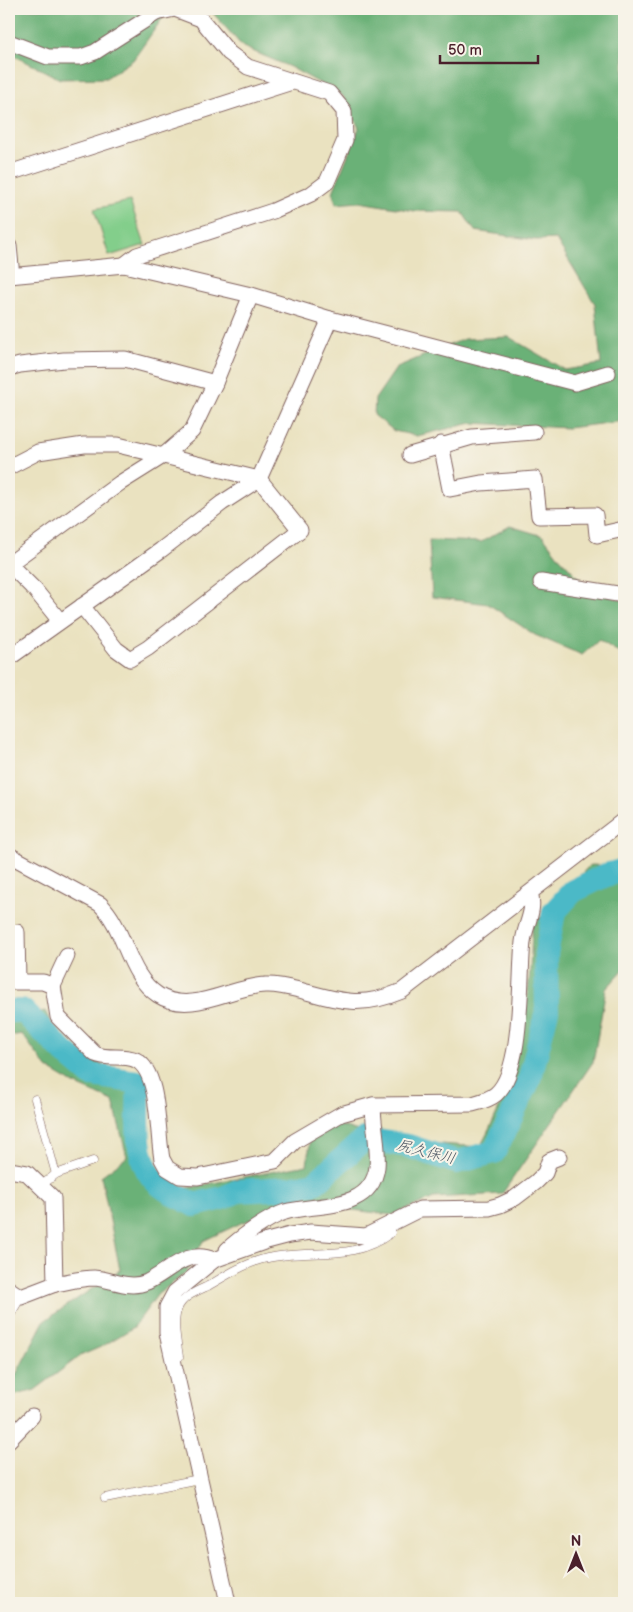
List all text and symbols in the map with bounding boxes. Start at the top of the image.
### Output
scale bar [440,32,538,64]
text: 50 m [448,41,482,60]
water label: 尻久保川 [395,1136,457,1168]
north arrow [550,1530,600,1580]
text: N [571,1533,581,1550]

